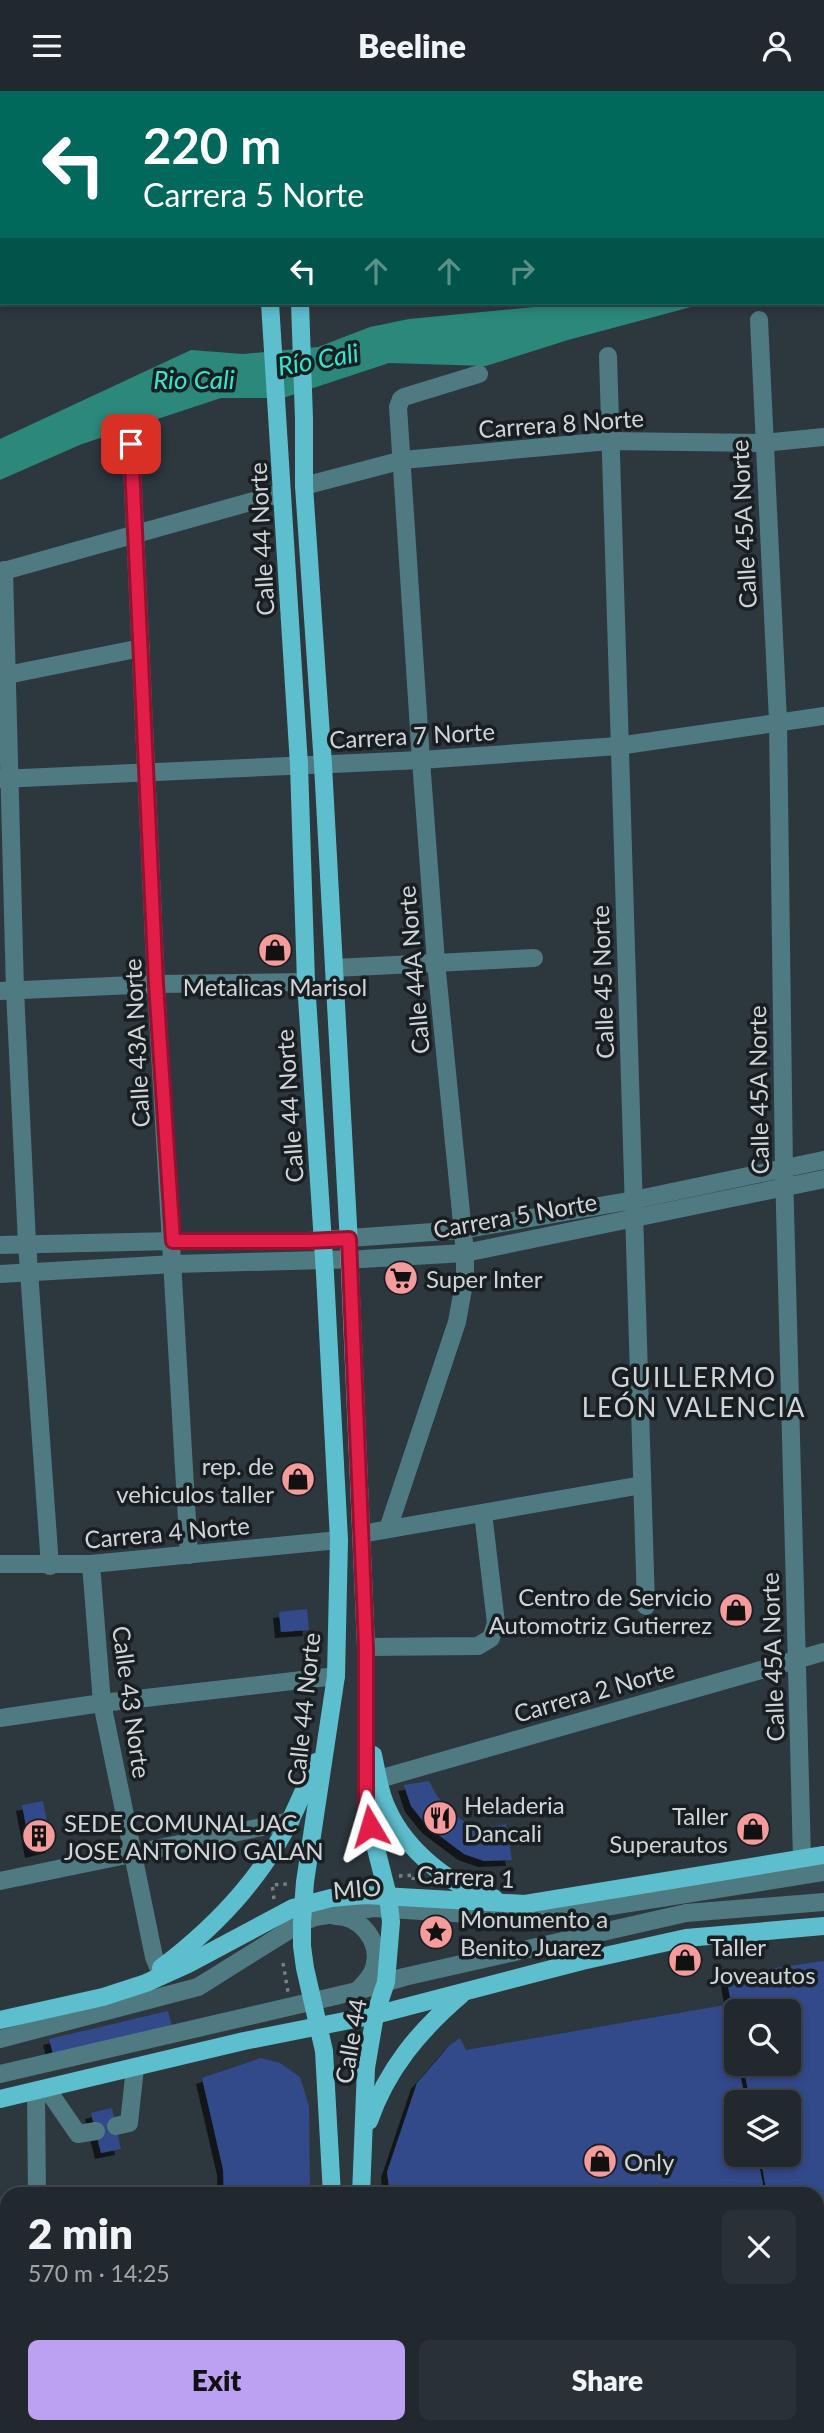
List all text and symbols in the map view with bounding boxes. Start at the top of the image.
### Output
text: Beeline [358,26,466,65]
icon: menu [28,27,66,65]
icon: person [758,27,796,65]
text: 220 m [143,116,281,174]
icon: left [28,119,119,210]
text: Carrera 5 Norte [143,175,364,214]
icon: left [284,252,322,290]
icon: ahead [357,252,395,290]
icon: ahead [430,252,468,290]
icon: right [503,252,541,290]
water label: Río Cali [275,336,361,382]
water label: Rio Cali [153,363,235,395]
street label: Carrera 8 Norte [477,403,645,443]
pin [101,414,161,474]
icon: arrive [112,425,150,463]
street label: Calle 45A Norte [724,439,762,609]
street label: Calle 44 Norte [243,462,279,616]
street label: Carrera 7 Norte [328,716,496,754]
street label: Calle 44A Norte [391,885,435,1055]
street label: Calle 45 Norte [585,905,619,1059]
shop icon: Metalicas Marisol [256,931,294,969]
street label: Calle 43A Norte [117,958,155,1128]
place label: Metalicas Marisol [183,972,367,1001]
street label: Calle 45A Norte [742,1005,774,1175]
street label: Calle 44 Norte [269,1028,309,1184]
street label: Carrera 5 Norte [431,1186,599,1244]
supermarket icon: Super Inter [382,1259,420,1297]
place label: Super Inter [426,1264,543,1293]
district label: GUILLERMO LEÓN VALENCIA [582,1361,806,1423]
place label: rep. de vehiculos taller [116,1451,274,1508]
shop icon: rep. de vehiculos taller [279,1460,317,1498]
street label: Carrera 4 Norte [83,1510,251,1554]
street label: Calle 45A Norte [755,1572,789,1742]
place label: Centro de Servicio Automotriz Gutierrez [489,1582,712,1639]
shop icon: Centro de Servicio Automotriz Gutierrez [717,1591,755,1629]
street label: Calle 43 Norte [107,1624,157,1780]
street label: Calle 44 Norte [281,1631,325,1787]
street label: Carrera 2 Norte [510,1654,678,1728]
position arrow [333,1789,407,1863]
place label: Heladeria Dancali [464,1790,565,1847]
restaurant icon: Heladeria Dancali [421,1799,459,1837]
place label: Taller Superautos [609,1801,728,1858]
place label: SEDE COMUNAL JAC JOSE ANTONIO GALAN [64,1808,324,1865]
shop icon: Taller Superautos [734,1810,772,1848]
building icon: SEDE COMUNAL JAC JOSE ANTONIO GALAN [20,1817,58,1855]
street label: Carrera 1 [416,1859,516,1893]
street label: MIO [332,1871,382,1905]
place label: Monumento a Benito Juarez [460,1904,608,1961]
place icon: Monumento a Benito Juarez [417,1913,455,1951]
place label: Taller Joveautos [710,1932,816,1989]
shop icon: Taller Joveautos [666,1941,704,1979]
street label: Calle 44 [328,1996,372,2086]
map controls [724,1999,801,2167]
button: search [724,1999,801,2076]
button: layers [724,2090,801,2167]
shop icon: Only [581,2142,619,2180]
place label: Only [624,2147,675,2176]
text: 2 min [28,2208,133,2258]
button: close [722,2210,796,2284]
text: 570 m · 14:25 [28,2259,170,2287]
button: Exit [28,2340,405,2420]
button: Share [419,2340,796,2420]

